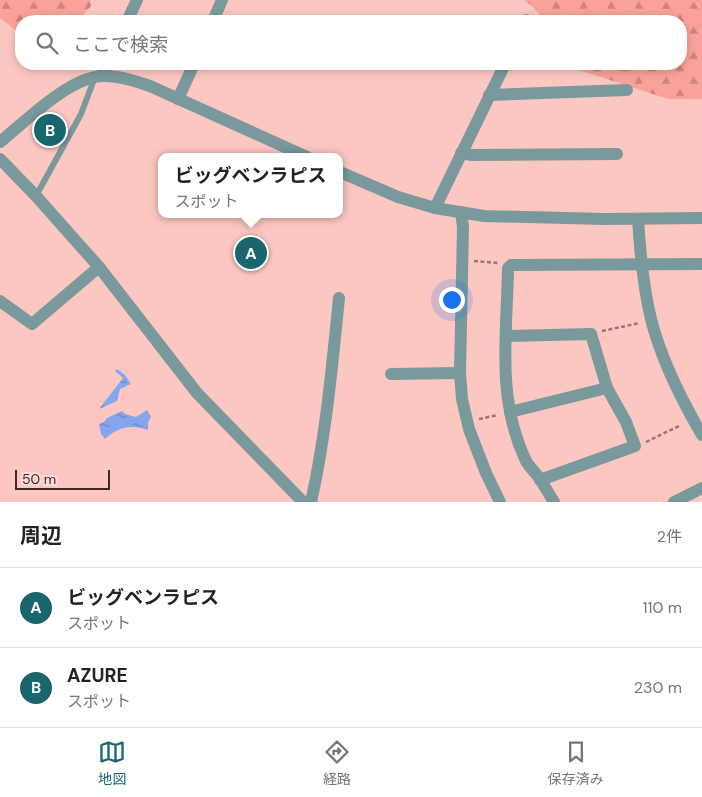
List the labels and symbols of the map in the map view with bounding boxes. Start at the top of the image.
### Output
pin: B [34,111,66,149]
pin: A [235,234,267,272]
your location [439,287,465,313]
scale bar [15,467,110,490]

